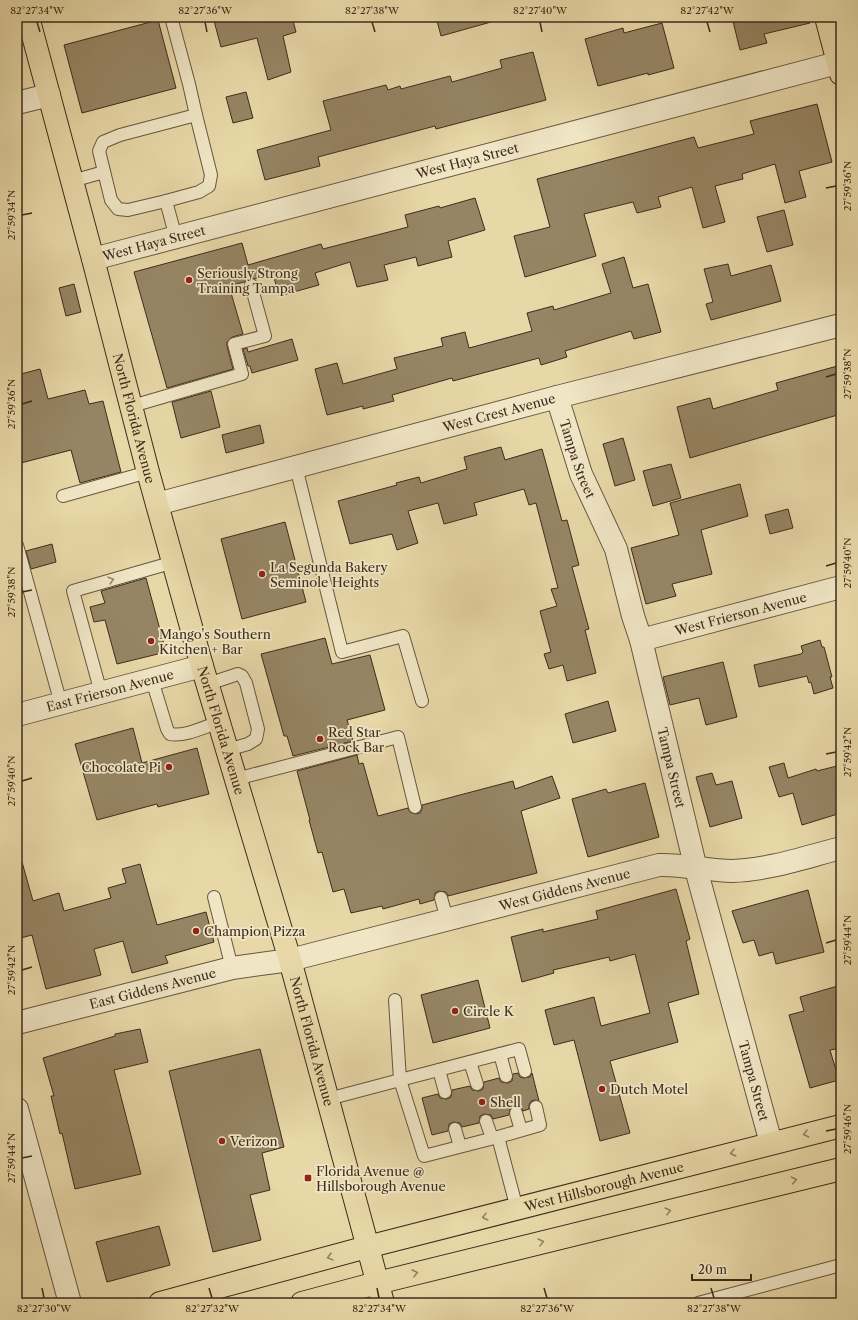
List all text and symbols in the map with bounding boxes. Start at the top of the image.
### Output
text: 82°27'34"W [10,4,65,17]
text: 82°27'36"W [178,4,233,17]
text: 82°27'38"W [345,4,400,17]
text: 82°27'40"W [513,4,568,17]
text: 82°27'42"W [680,4,735,17]
street label: West Haya Street [413,139,521,182]
text: 27°59'36"N [841,161,854,211]
text: 27°59'34"N [5,190,18,240]
street label: West Haya Street [100,222,207,264]
place label: Seriously Strong Training Tampa [197,265,298,296]
marker: Seriously Strong Training Tampa [184,275,194,285]
text: 27°59'38"N [841,349,854,399]
street label: North Florida Avenue [110,351,159,485]
text: 27°59'36"N [5,379,18,429]
street label: West Crest Avenue [440,390,557,436]
street label: Tampa Street [556,417,599,501]
text: 27°59'40"N [841,537,854,589]
place label: La Segunda Bakery Seminole Heights [270,559,389,590]
text: 27°59'38"N [5,567,18,617]
marker: La Segunda Bakery Seminole Heights [257,569,267,579]
one-way arrow [107,576,114,585]
street label: West Frierson Avenue [672,588,808,639]
place label: Mango's Southern Kitchen + Bar [159,626,271,657]
marker: Mango's Southern Kitchen + Bar [146,636,156,646]
street label: North Florida Avenue [194,664,248,797]
street label: East Frierson Avenue [44,666,175,715]
place label: Red Star Rock Bar [328,724,385,755]
street label: Tampa Street [654,726,689,810]
text: 27°59'42"N [841,727,854,777]
marker: Red Star Rock Bar [315,734,325,744]
text: 27°59'40"N [5,755,18,807]
place label: Chocolate Pi [81,759,161,775]
marker: Chocolate Pi [164,762,174,772]
street label: West Giddens Avenue [496,865,632,914]
text: 27°59'44"N [841,915,854,965]
place label: Champion Pizza [204,923,306,939]
marker: Champion Pizza [191,926,201,936]
text: 27°59'42"N [5,945,18,995]
street label: East Giddens Avenue [88,964,218,1012]
street label: North Florida Avenue [287,975,337,1108]
place label: Circle K [463,1003,515,1019]
marker: Circle K [450,1006,460,1016]
street label: Tampa Street [735,1039,773,1123]
place label: Dutch Motel [610,1081,688,1097]
marker: Dutch Motel [597,1084,607,1094]
place label: Shell [490,1094,521,1110]
marker: Shell [477,1097,487,1107]
text: 27°59'46"N [841,1104,854,1154]
one-way arrow [803,1130,809,1138]
text: 27°59'44"N [5,1133,18,1183]
place label: Verizon [229,1133,278,1149]
marker: Verizon [217,1136,227,1146]
one-way arrow [730,1148,737,1157]
street label: West Hillsborough Avenue [522,1158,685,1215]
place label: Florida Avenue @ Hillsborough Avenue [316,1163,446,1194]
marker: Florida Avenue @ Hillsborough Avenue [303,1173,313,1183]
one-way arrow [791,1176,797,1184]
one-way arrow [664,1207,671,1215]
one-way arrow [482,1212,489,1220]
one-way arrow [538,1238,545,1247]
one-way arrow [327,1252,334,1261]
scale bar [692,1256,751,1282]
text: 20 m [698,1262,727,1277]
one-way arrow [412,1270,418,1278]
text: 82°27'30"W [17,1302,72,1315]
text: 82°27'32"W [185,1302,240,1315]
text: 82°27'34"W [352,1302,407,1315]
text: 82°27'36"W [520,1302,575,1315]
text: 82°27'38"W [687,1302,742,1315]

